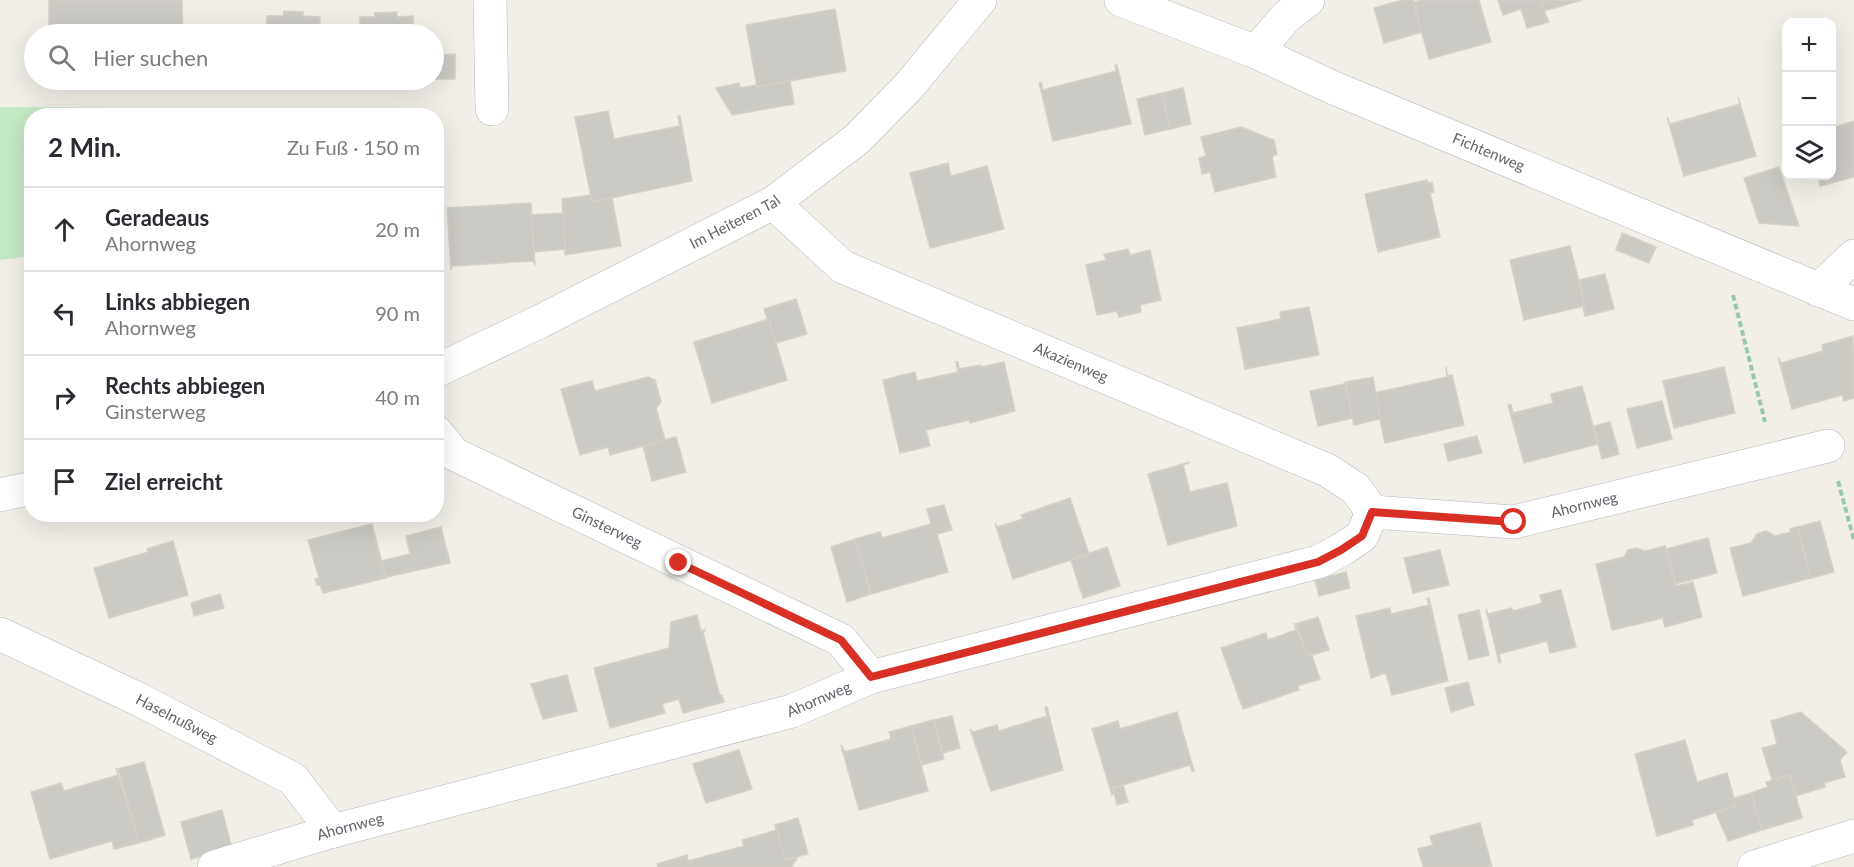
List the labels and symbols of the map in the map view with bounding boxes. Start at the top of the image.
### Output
street label: Fichtenweg [1450,128,1528,174]
street label: Im Heiteren Tal [686,191,783,252]
street label: Akazienweg [1031,338,1112,385]
street label: Ahornweg [1549,487,1619,521]
street label: Ginsterweg [569,502,645,551]
route start [1500,508,1526,534]
route end [665,549,691,575]
street label: Ahornweg [784,677,854,720]
street label: Haselnußweg [133,690,221,747]
street label: Ahornweg [314,808,385,843]

